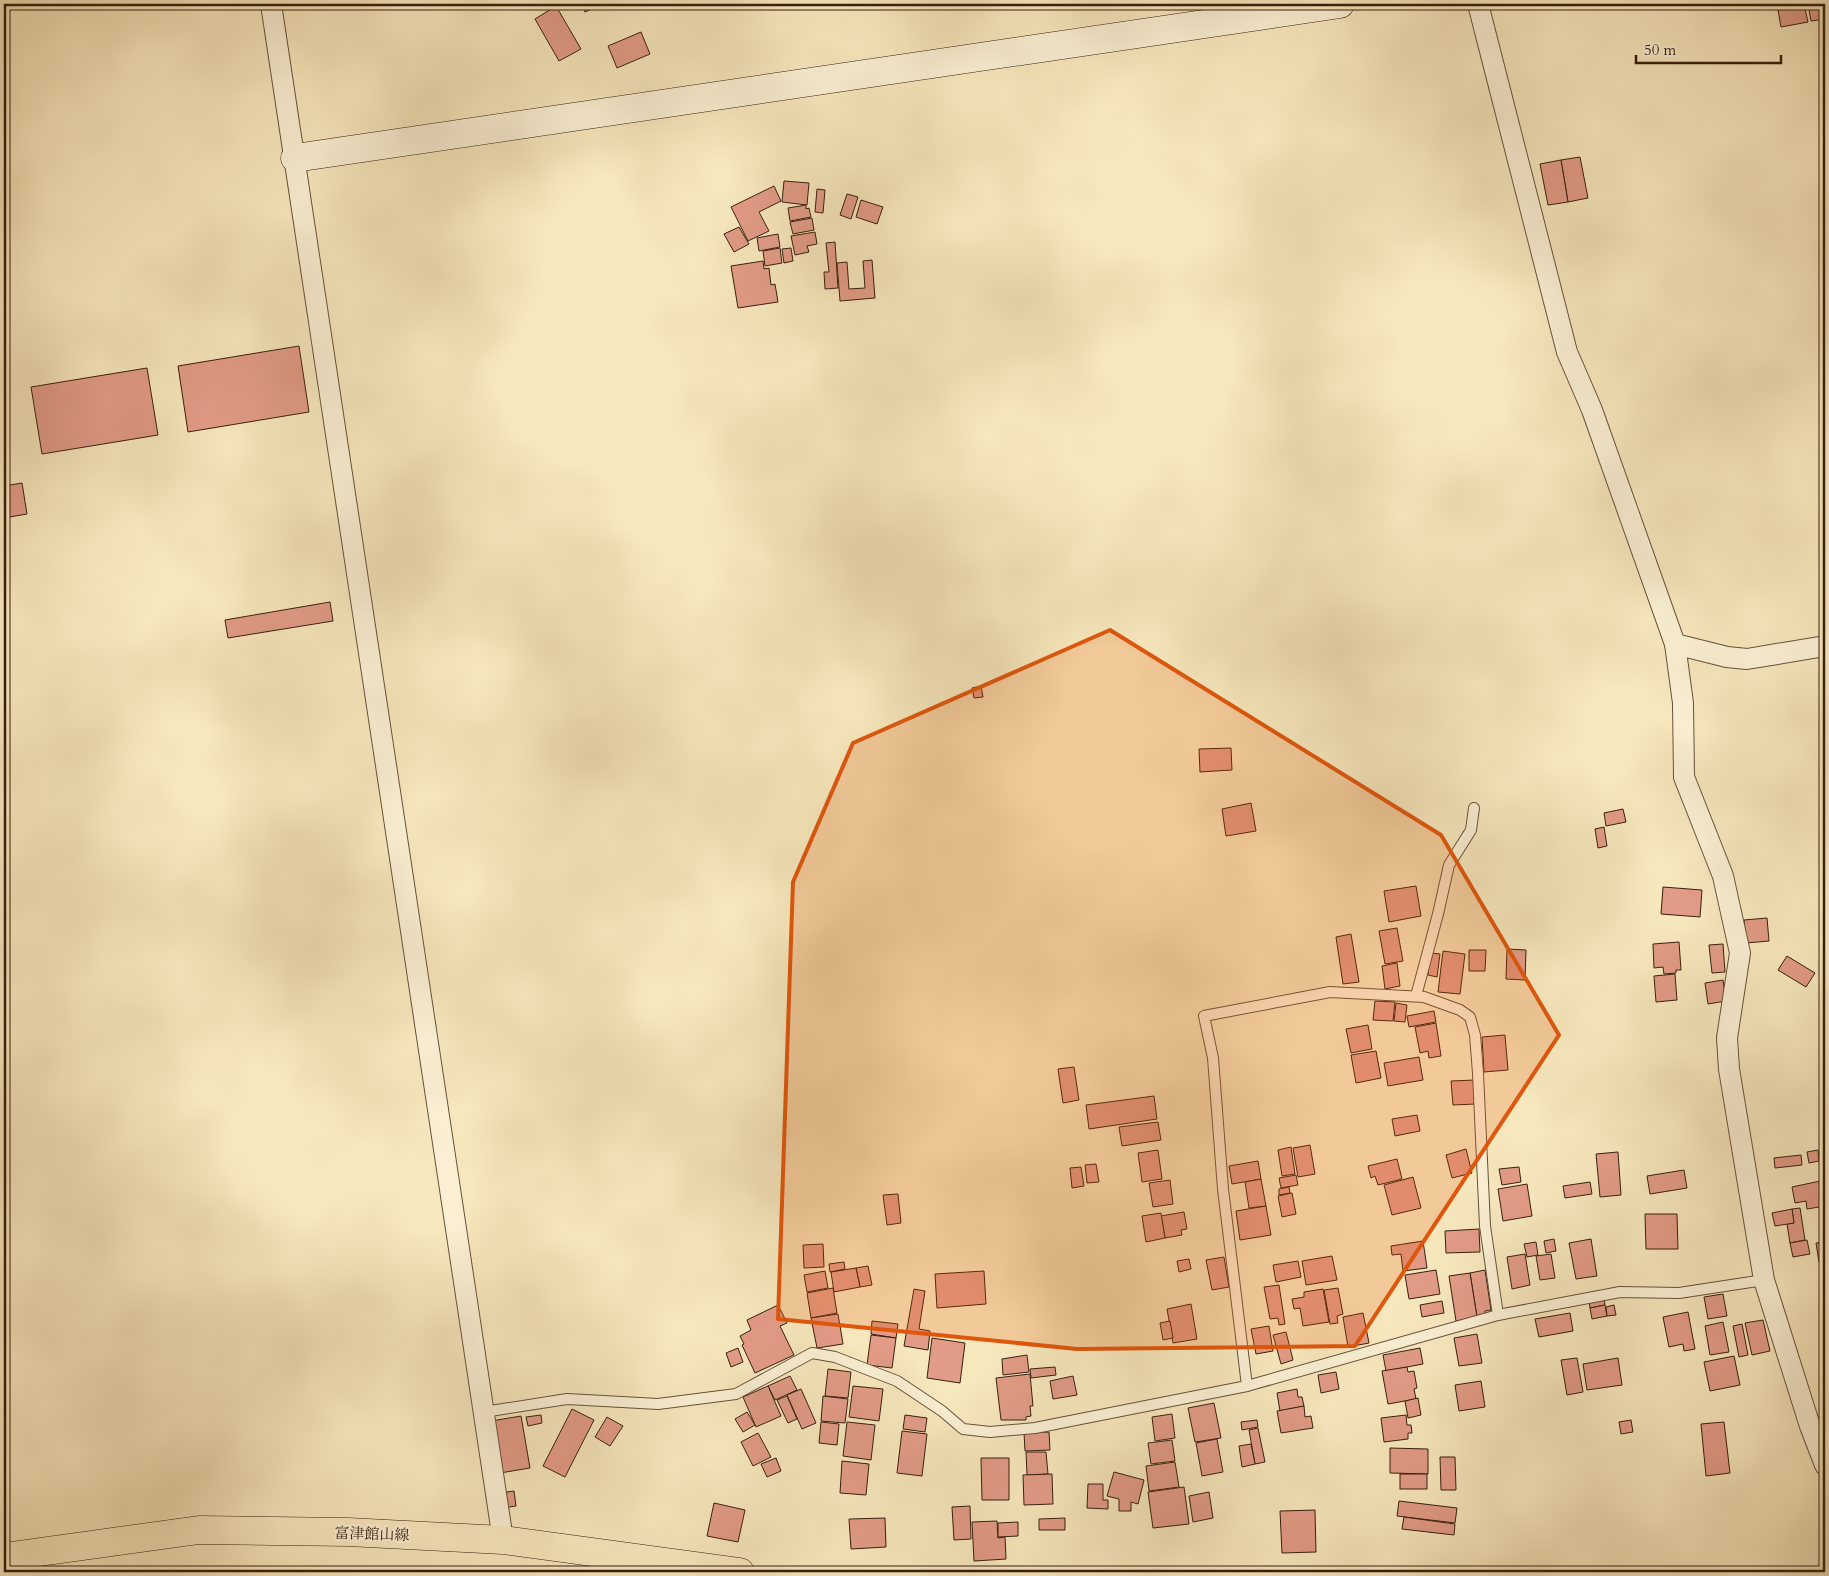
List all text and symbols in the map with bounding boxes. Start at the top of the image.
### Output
scale bar [1636,32,1782,64]
text: 50 m [1644,40,1676,60]
street label: 富津館山線 [334,1523,410,1545]

